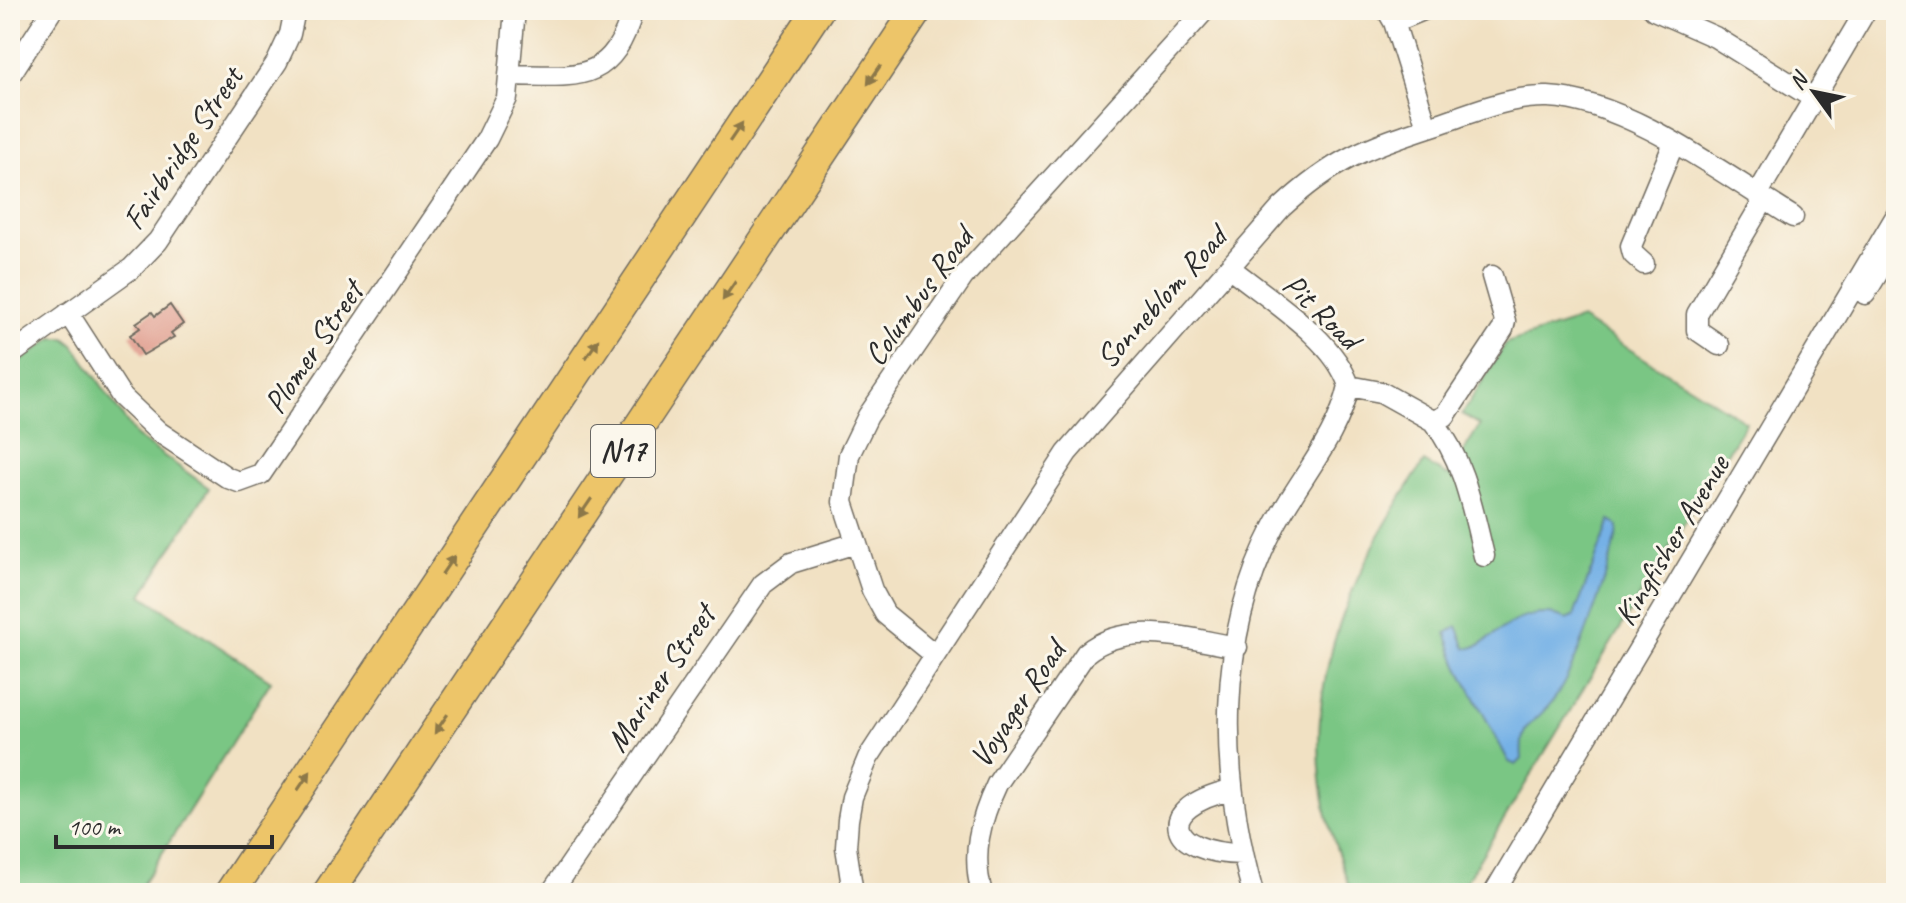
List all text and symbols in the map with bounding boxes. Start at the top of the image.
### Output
north arrow [1774,52,1854,132]
street label: Fairbridge Street [113,56,254,238]
one-way arrow [867,64,881,86]
text: N [1783,65,1815,95]
one-way arrow [728,122,743,143]
street label: Sonneblom Road [1087,214,1239,377]
street label: Columbus Road [854,215,986,374]
street label: Pit Road [1274,265,1373,362]
street label: Plomer Street [254,270,375,421]
one-way arrow [722,281,737,302]
one-way arrow [584,338,599,359]
road number: N17 [591,425,655,477]
street label: Kingfisher Avenue [1605,445,1740,633]
one-way arrow [578,497,593,518]
one-way arrow [440,554,455,576]
street label: Mariner Street [596,593,727,760]
street label: Voyager Road [960,629,1077,775]
one-way arrow [434,713,449,735]
one-way arrow [296,771,311,792]
scale bar [56,799,272,849]
text: 100 m [68,812,122,842]

